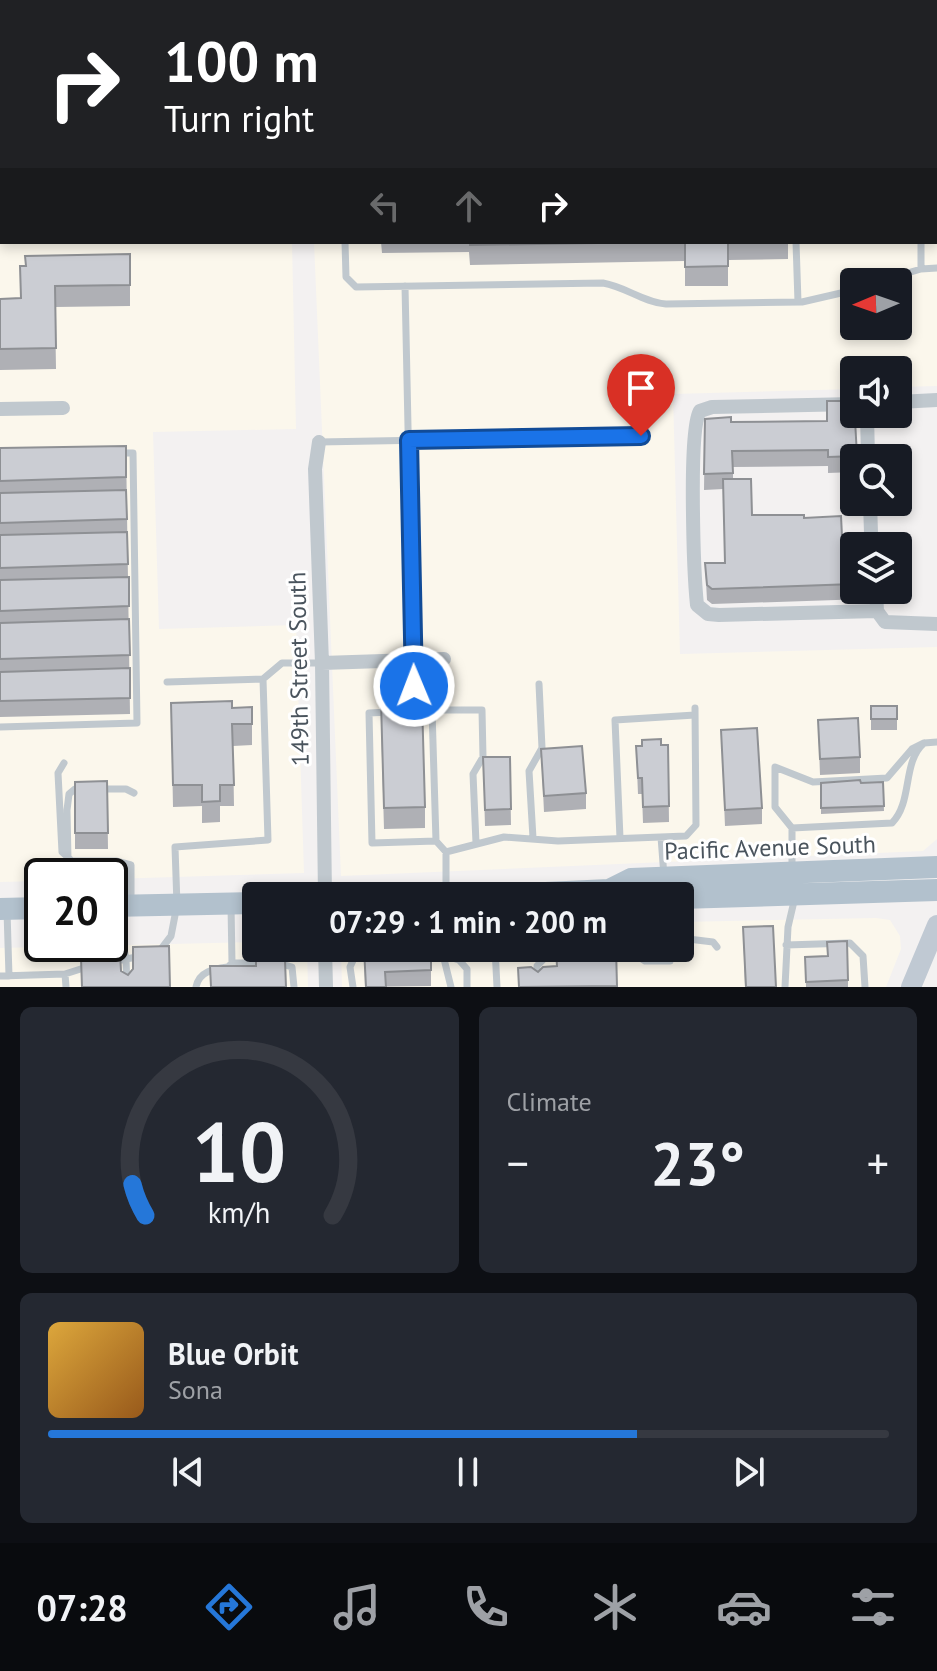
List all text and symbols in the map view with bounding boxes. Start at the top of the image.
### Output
text: 100 m [164,25,319,97]
icon: right [32,32,136,136]
text: Turn right [164,95,314,142]
icon: left [363,184,407,228]
icon: ahead [447,184,491,228]
icon: right [531,184,575,228]
north arrow [840,268,912,340]
map controls [840,268,912,604]
pin [607,354,675,436]
button: sound [840,356,912,428]
icon: arrive [619,366,663,410]
button: search [840,444,912,516]
button: layers [840,532,912,604]
street label: 149th Street South [281,572,316,766]
position arrow [372,644,456,728]
street label: Pacific Avenue South [664,828,876,867]
speed limit sign: 20 [24,858,128,962]
text: 07:29 · 1 min · 200 m [329,902,607,941]
text: Climate [507,1085,592,1118]
text: 10 [192,1097,286,1205]
text: 23° [651,1124,745,1202]
text: − [507,1134,529,1191]
text: + [867,1134,889,1191]
text: km/h [208,1194,271,1231]
text: Blue Orbit [168,1334,298,1373]
text: Sona [168,1373,223,1406]
icon: previous [166,1450,210,1494]
icon: pause [446,1450,490,1494]
icon: next [727,1450,771,1494]
icon: directions [201,1579,257,1635]
icon: music [329,1579,385,1635]
icon: phone [458,1579,514,1635]
icon: climate [587,1579,643,1635]
icon: car [716,1579,772,1635]
icon: filters [845,1579,901,1635]
text: 07:28 [36,1584,128,1631]

